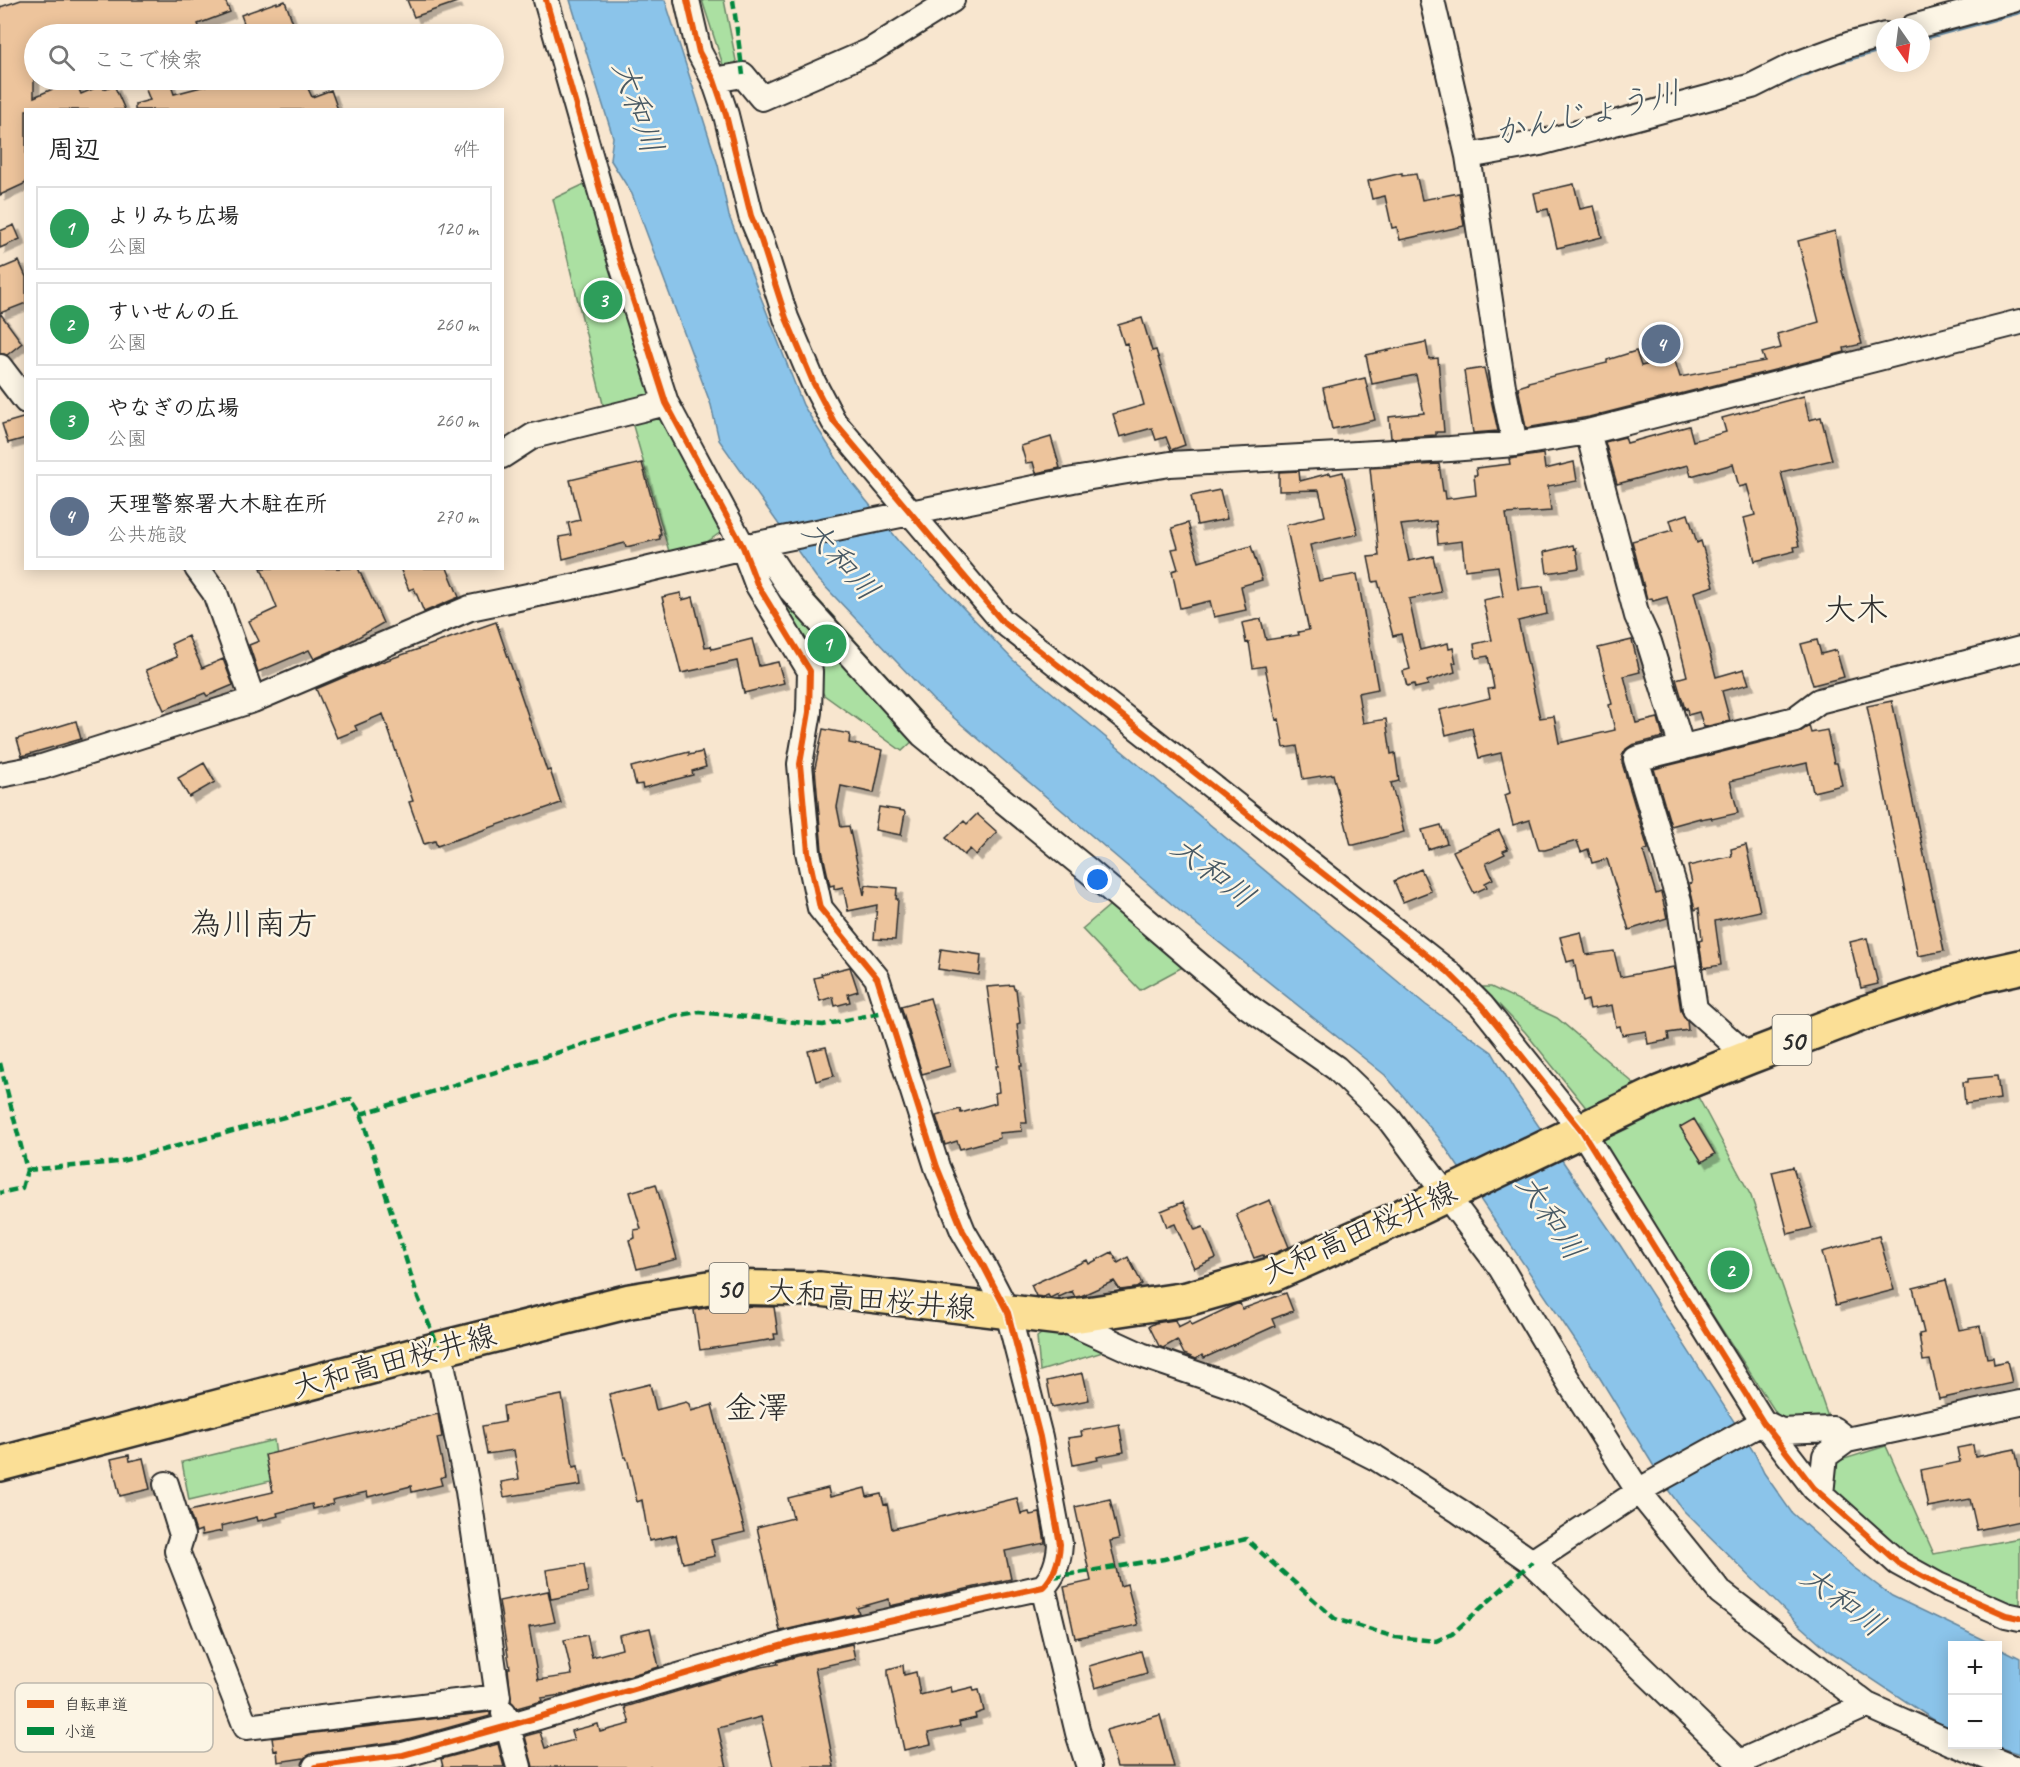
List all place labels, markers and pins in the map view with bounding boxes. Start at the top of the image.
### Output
pin: 3 [584,278,622,322]
pin: 4 [1642,322,1680,366]
pin: 1 [808,622,846,666]
pin: 2 [1710,1248,1750,1292]

